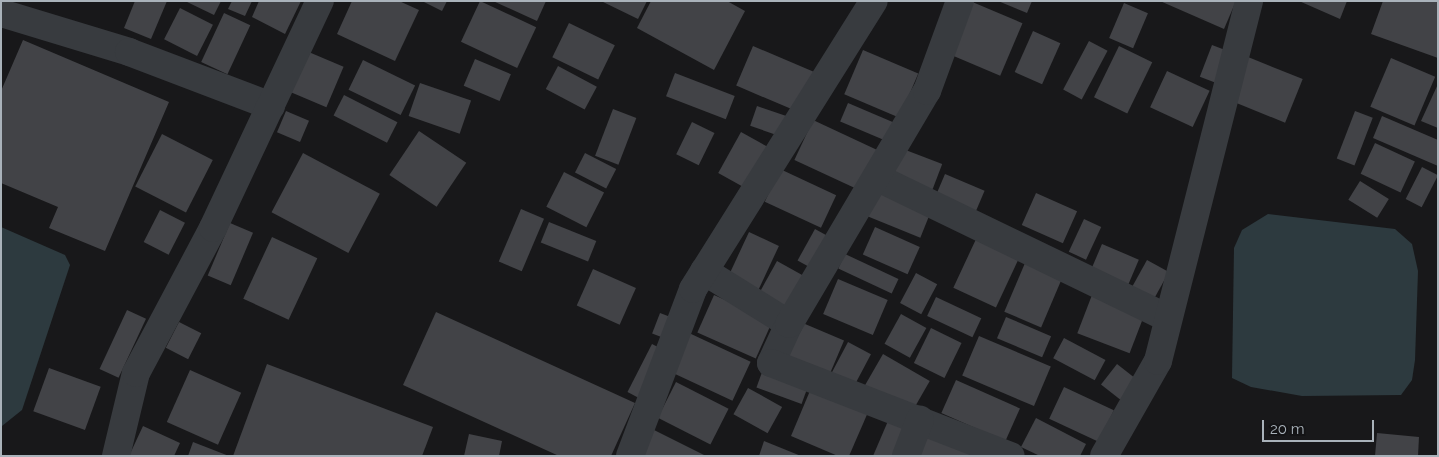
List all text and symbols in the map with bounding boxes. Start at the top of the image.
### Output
scale bar [1264,410,1376,442]
text: 20 m [1270,420,1305,438]

